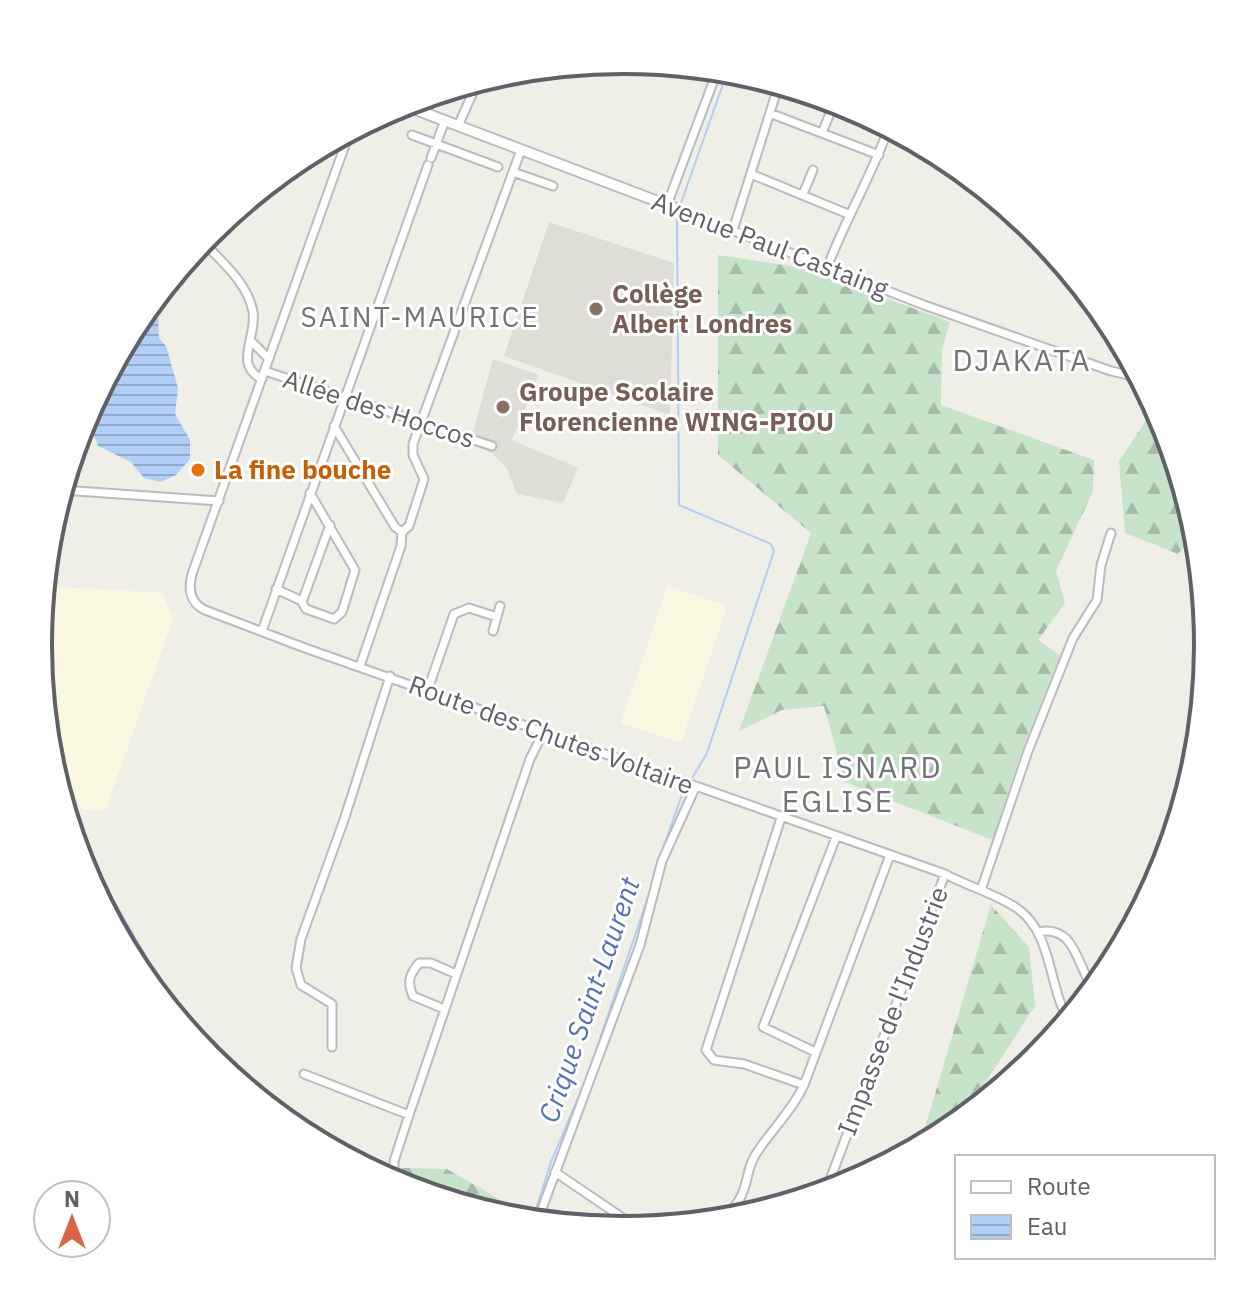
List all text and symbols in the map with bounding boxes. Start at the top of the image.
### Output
street label: Avenue Paul Castaing [647,183,894,305]
place label: Collège Albert Londres [612,276,792,340]
district label: SAINT-MAURICE [300,298,540,335]
marker: Collège Albert Londres [587,300,605,318]
district label: DJAKATA [953,340,1091,379]
street label: Allée des Hoccos [279,361,479,455]
place label: Groupe Scolaire Florencienne WING-PIOU [519,374,834,438]
marker: Groupe Scolaire Florencienne WING-PIOU [494,398,512,416]
place label: La fine bouche [214,452,391,486]
marker: La fine bouche [189,461,207,479]
street label: Route des Chutes Voltaire [404,667,698,801]
district label: PAUL ISNARD EGLISE [733,747,943,820]
water label: Crique Saint-Laurent [529,872,648,1127]
street label: Impasse de l'Industrie [829,882,955,1140]
legend [955,1155,1215,1259]
text: Route [1027,1170,1091,1202]
north arrow [32,1179,112,1259]
text: N [64,1184,80,1213]
text: Eau [1027,1210,1067,1242]

